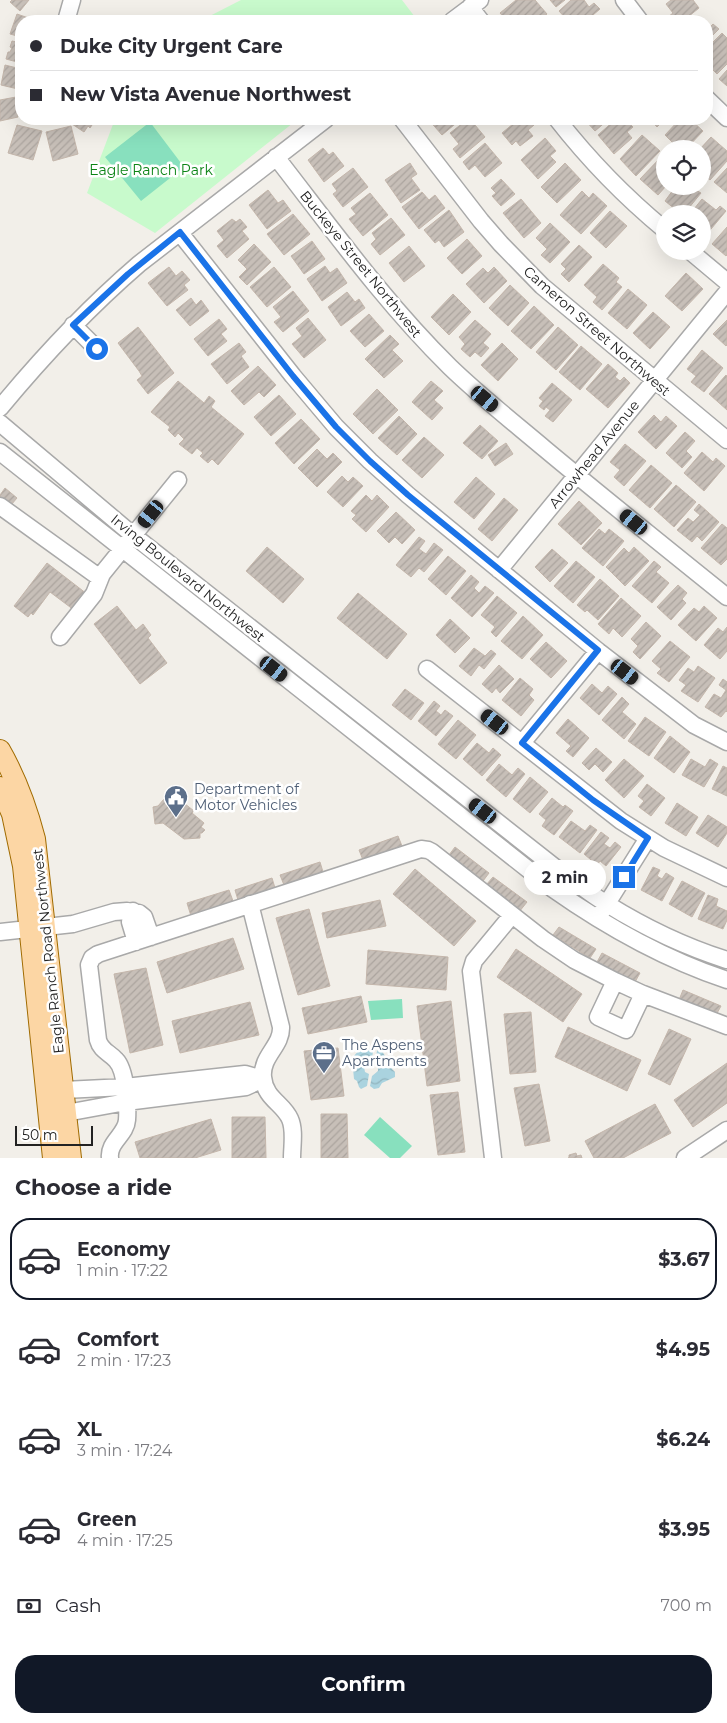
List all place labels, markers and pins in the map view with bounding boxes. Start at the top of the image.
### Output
place label: Department of Motor Vehicles [194,780,300,814]
public building icon: Department of Motor Vehicles [163,784,189,818]
place label: The Aspens Apartments [342,1036,427,1070]
office icon: The Aspens Apartments [311,1040,337,1074]

